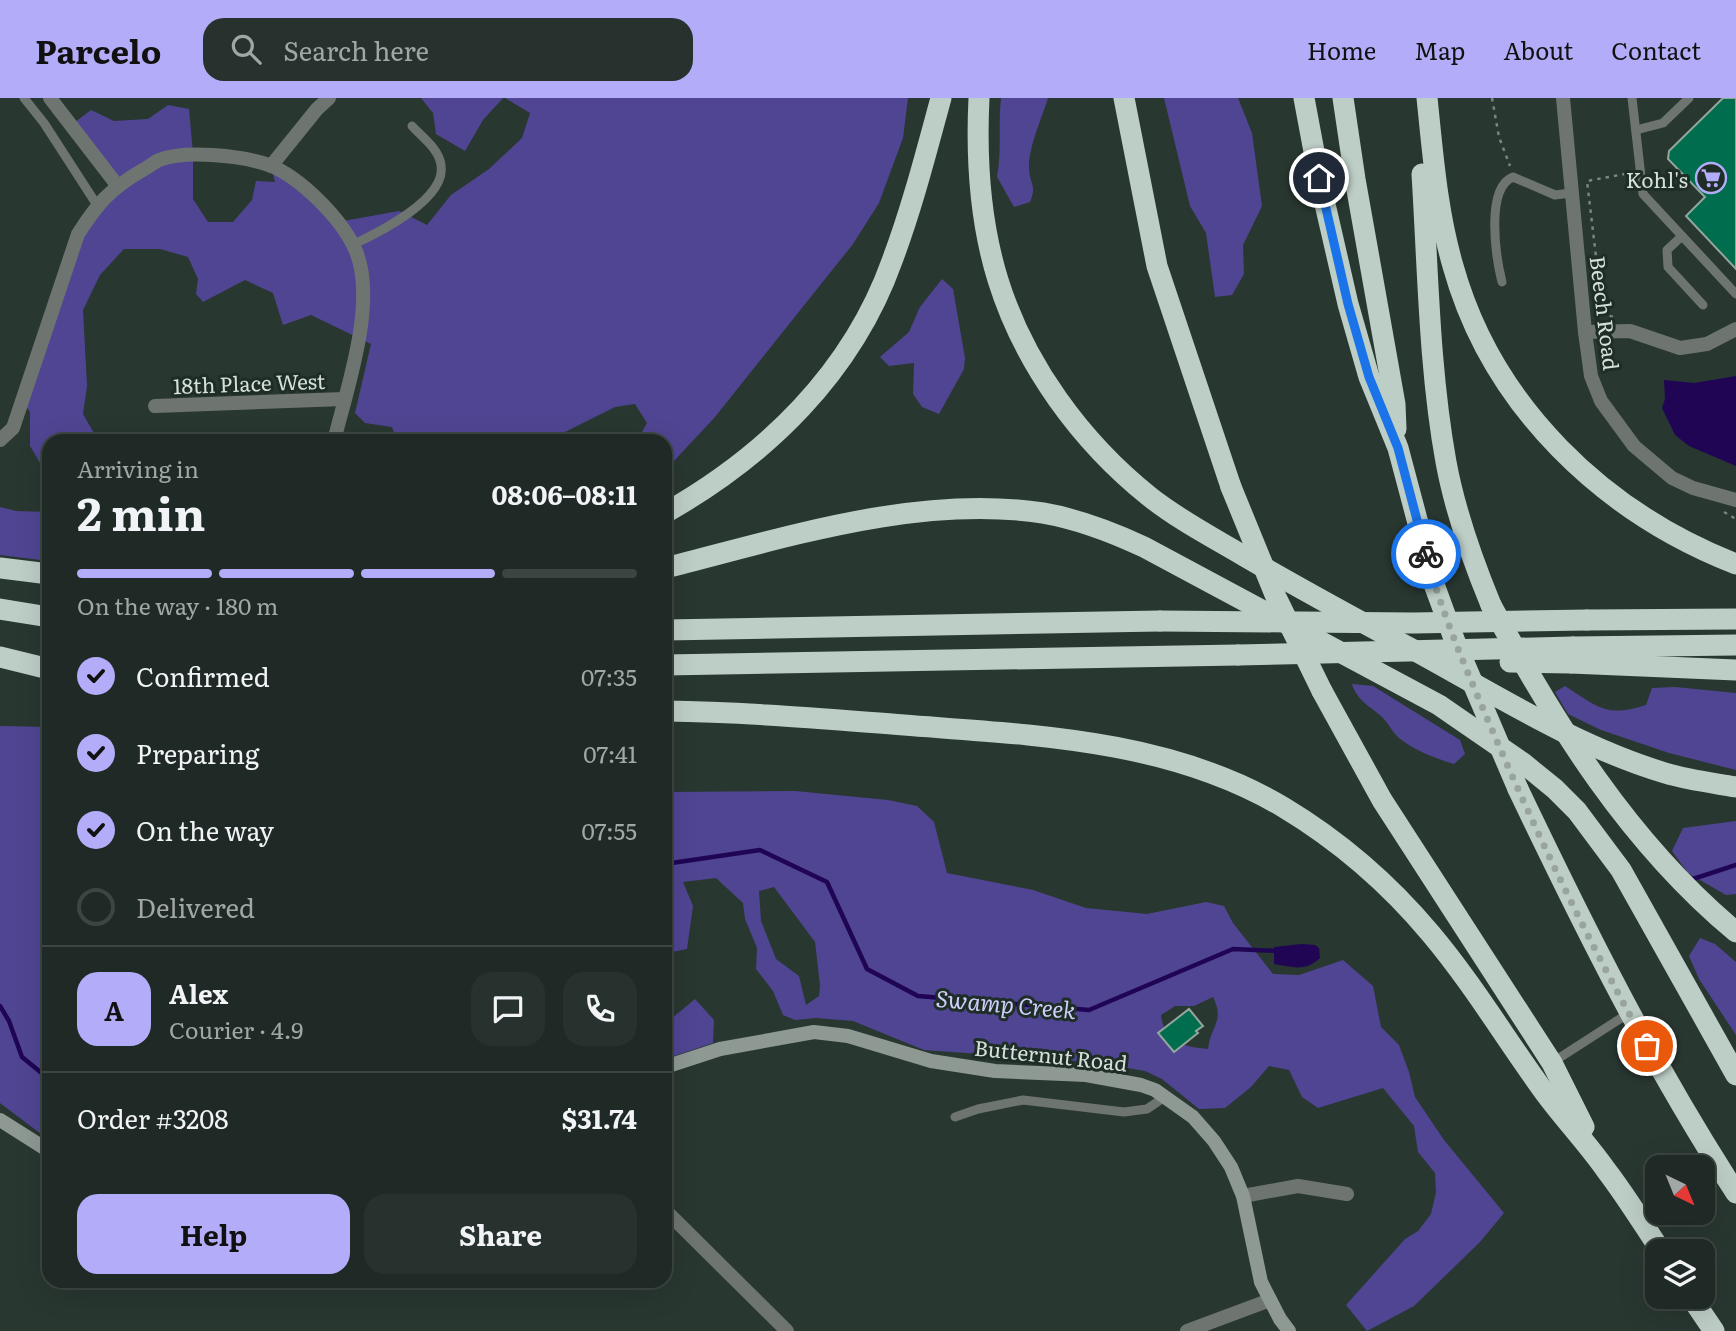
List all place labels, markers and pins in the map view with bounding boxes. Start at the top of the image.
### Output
pin [1289,148,1349,208]
supermarket icon: Kohl's [1694,161,1728,195]
place label: Kohl's [1626,163,1688,194]
pin [1617,1016,1677,1076]

